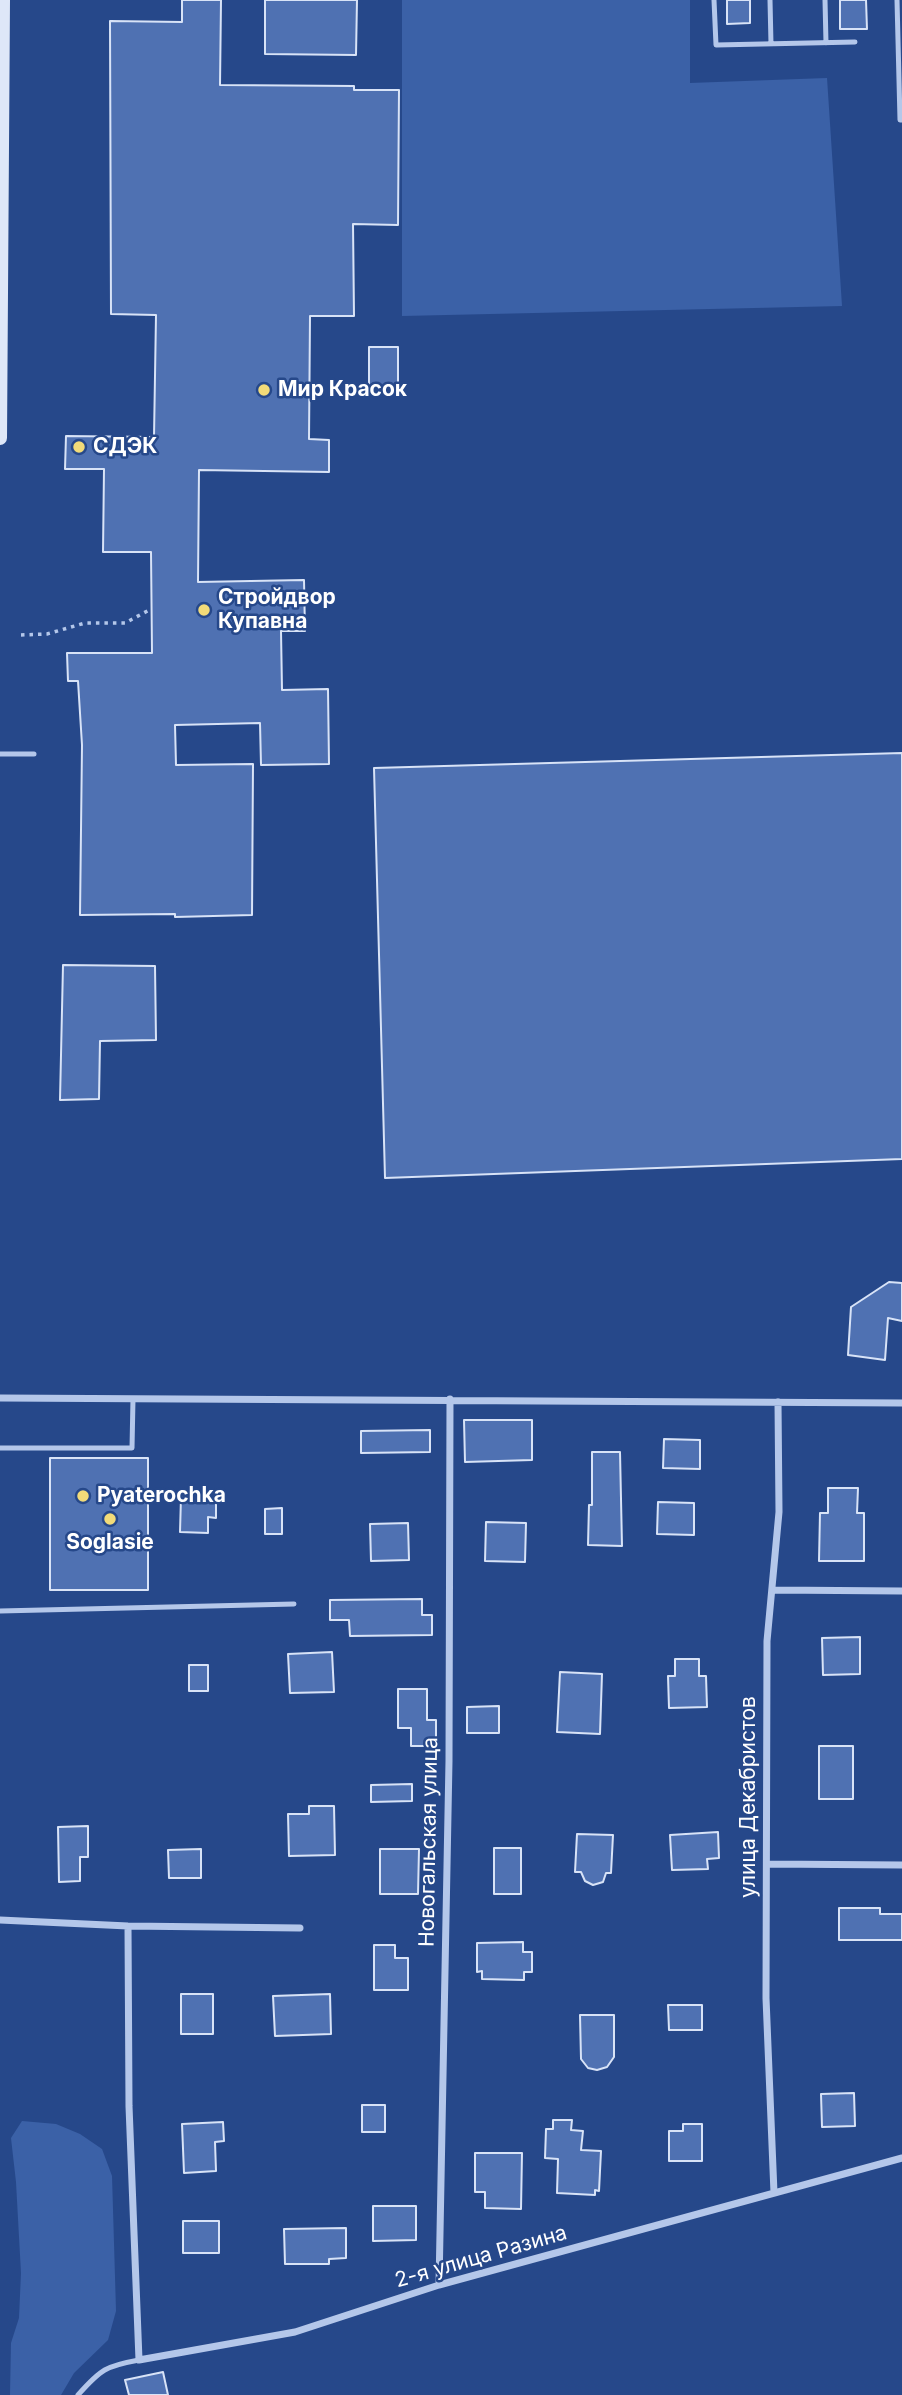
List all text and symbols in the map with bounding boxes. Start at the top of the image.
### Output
place label: Мир Красок [278,377,407,403]
marker: Мир Красок [256,382,272,398]
place label: СДЭК [93,434,157,460]
marker: СДЭК [71,439,87,455]
place label: Стройдвор Купавна [218,585,336,635]
marker: Стройдвор Купавна [196,602,212,618]
place label: Pyaterochka [97,1483,226,1509]
marker: Pyaterochka [75,1488,91,1504]
marker: Soglasie [102,1511,118,1527]
place label: Soglasie [66,1530,154,1556]
street label: улица Декабристов [736,1696,762,1898]
street label: Новогальская улица [415,1737,443,1947]
street label: 2-я улица Разина [392,2220,570,2294]

